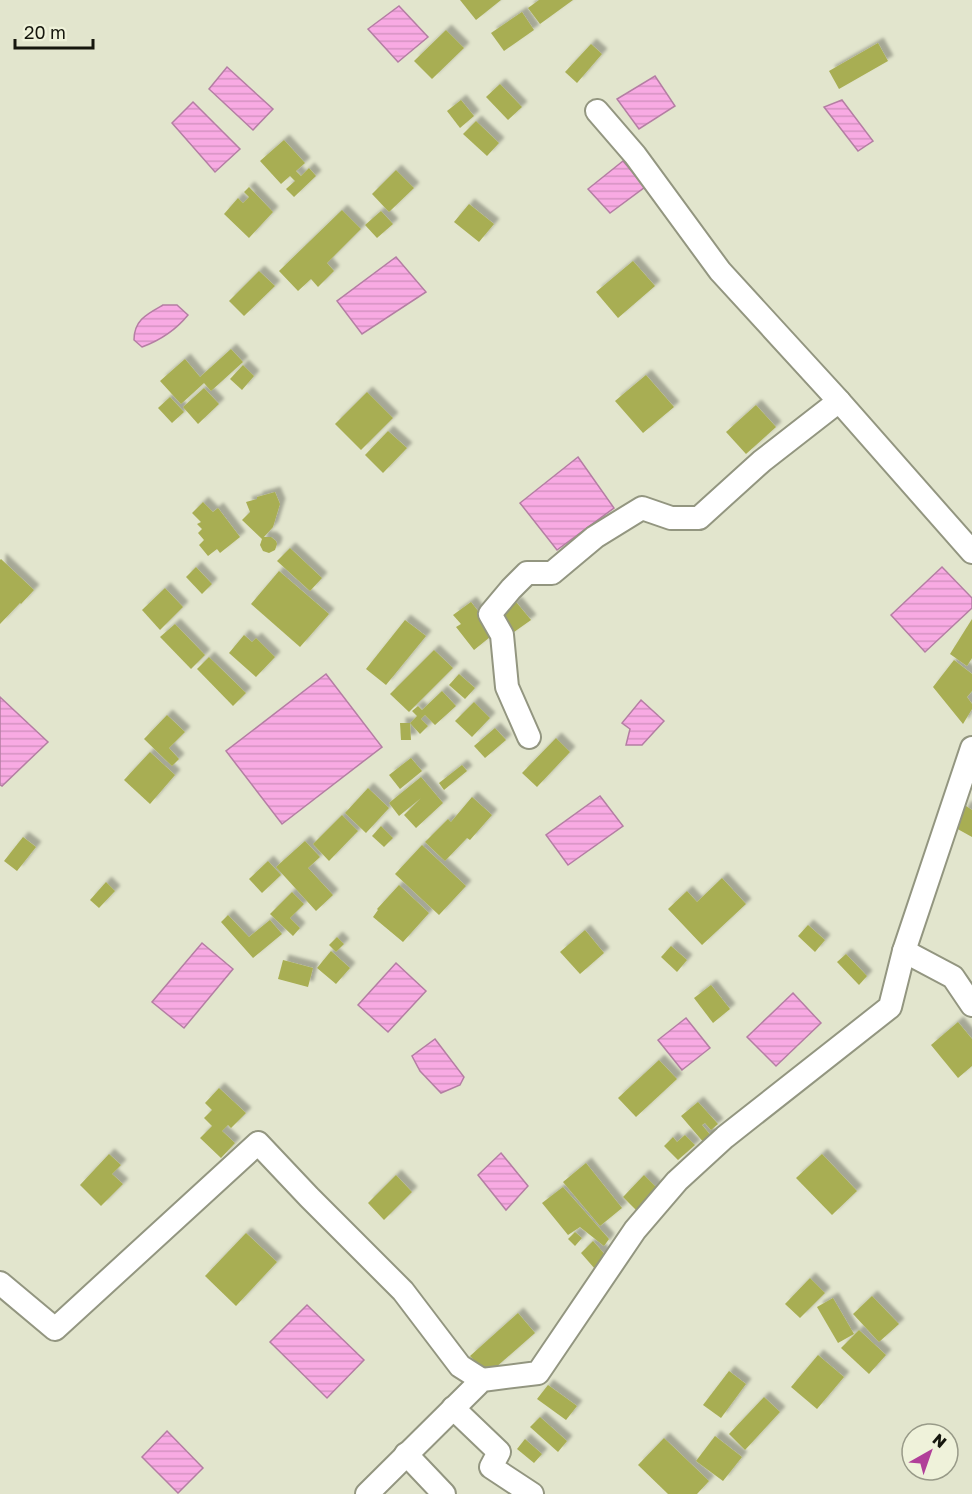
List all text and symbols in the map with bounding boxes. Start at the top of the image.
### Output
scale bar [15,12,93,50]
text: 20 m [24,21,66,43]
north arrow [900,1422,960,1482]
text: N [929,1429,951,1452]

